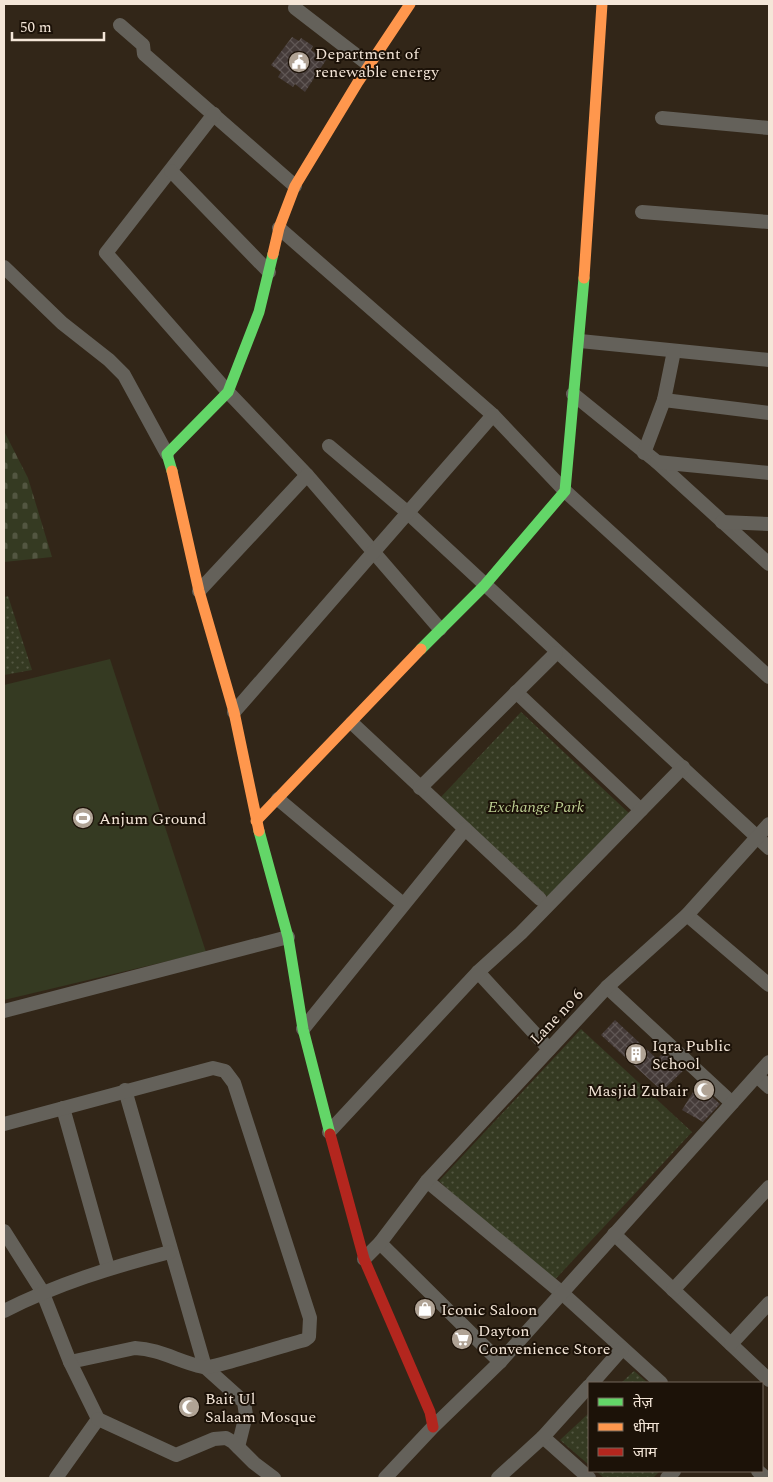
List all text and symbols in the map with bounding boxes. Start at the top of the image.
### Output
scale bar [12,10,105,42]
text: 50 m [20,16,52,39]
place label: Department of renewable energy [315,42,440,84]
public building icon: Department of renewable energy [287,50,311,74]
park label: Exchange Park [488,795,585,819]
sports icon: Anjum Ground [71,806,95,830]
place label: Anjum Ground [99,807,207,831]
street label: Lane no 6 [524,983,589,1050]
place label: Iqra Public School [652,1034,731,1076]
building icon: Iqra Public School [624,1042,648,1066]
mosque icon: Masjid Zubair [692,1078,716,1102]
place label: Masjid Zubair [587,1079,688,1103]
shop icon: Iconic Saloon [413,1297,437,1321]
place label: Iconic Saloon [441,1298,537,1322]
place label: Dayton Convenience Store [478,1319,611,1361]
supermarket icon: Dayton Convenience Store [450,1327,474,1351]
legend [588,1382,763,1472]
place label: Bait Ul Salaam Mosque [205,1387,316,1429]
text: तेज़ [633,1391,654,1414]
mosque icon: Bait Ul Salaam Mosque [177,1395,201,1419]
text: धीमा [633,1416,660,1439]
text: जाम [633,1441,658,1464]

